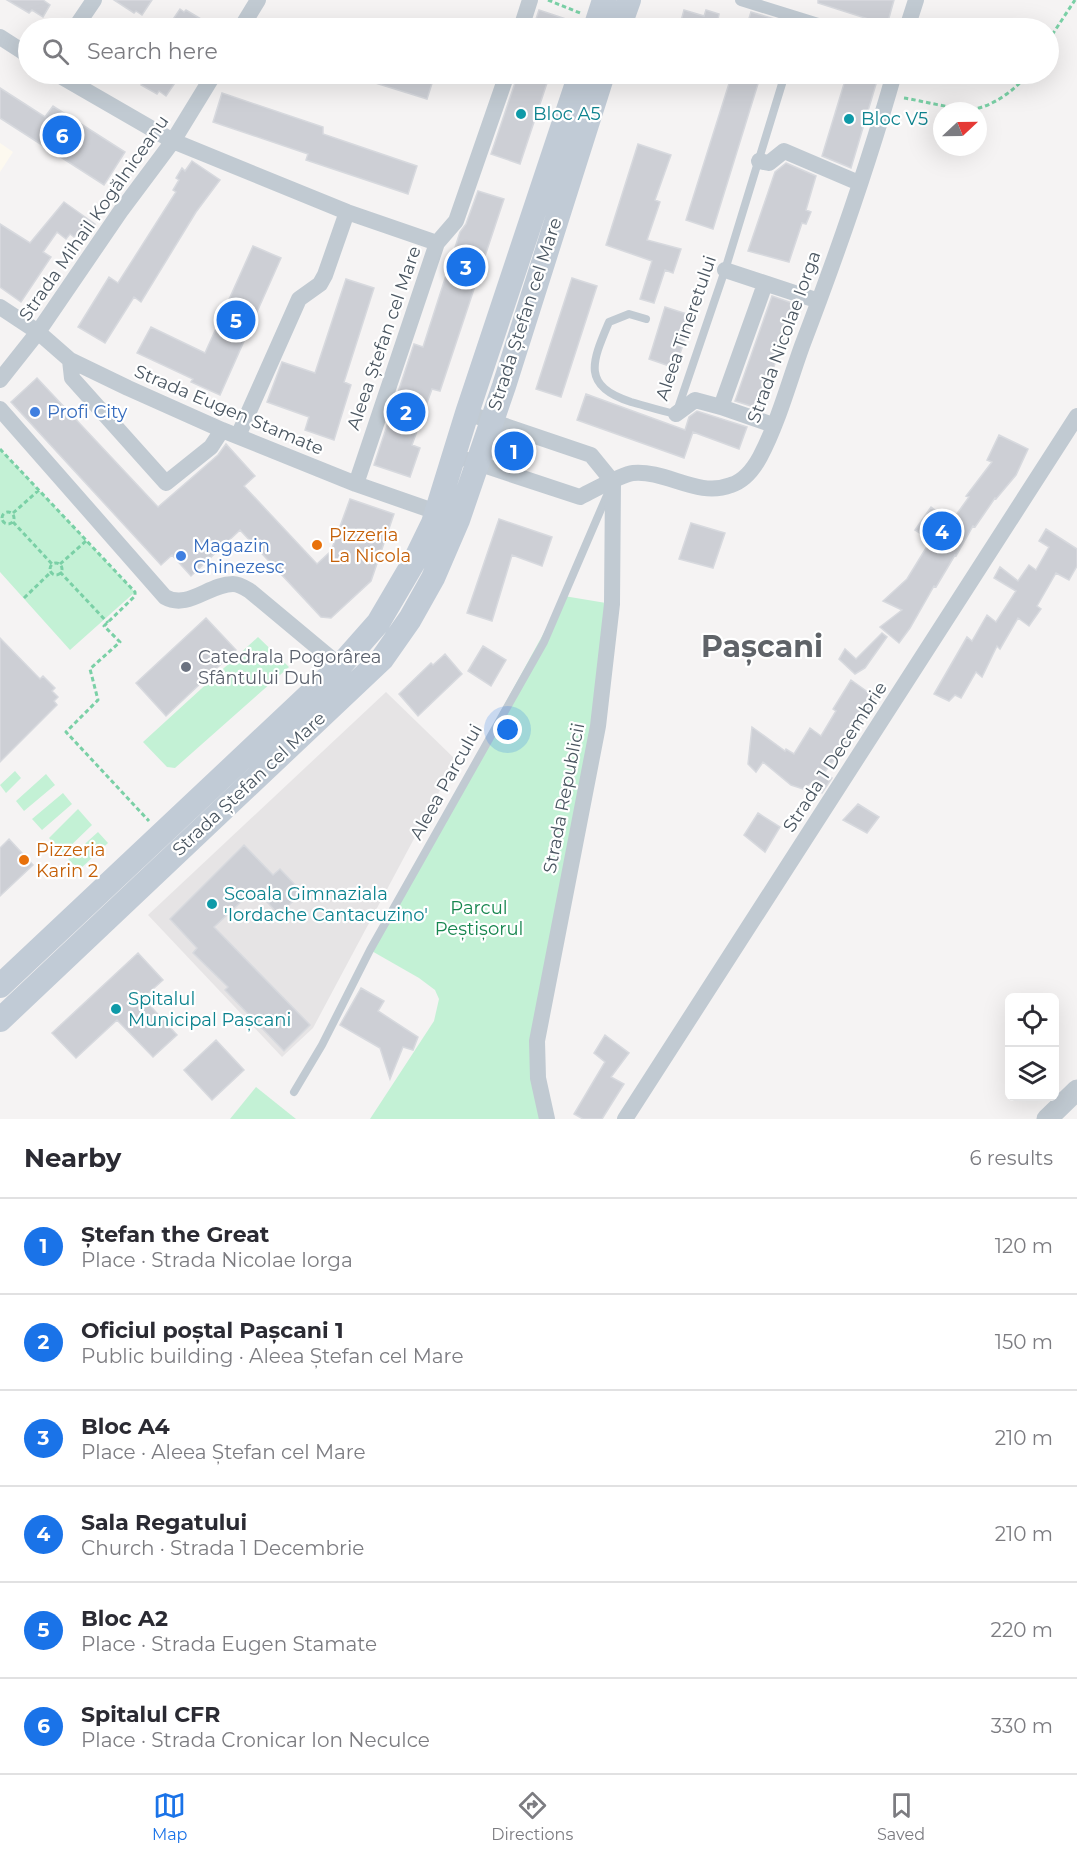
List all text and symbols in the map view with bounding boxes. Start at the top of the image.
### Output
search box [18,18,1059,84]
icon: search [39,35,72,68]
text: Search here [87,38,218,65]
north arrow [933,102,987,156]
place label: Bloc A5 [533,103,601,125]
marker: Bloc A5 [514,107,528,121]
place label: Bloc V5 [861,108,928,130]
street label: Strada Mihail Kogălniceanu [14,111,174,325]
pin: 6 [42,112,82,158]
marker: Bloc V5 [842,112,856,126]
street label: Strada Ștefan cel Mare [483,215,568,413]
street label: Aleea Ștefan cel Mare [342,243,427,433]
pin: 3 [446,244,486,290]
street label: Strada Nicolae Iorga [743,248,825,426]
street label: Aleea Tineretului [651,253,721,403]
pin: 5 [216,298,256,342]
street label: Strada Eugen Stamate [131,360,327,460]
pin: 2 [386,390,426,434]
place label: Profi City [47,401,128,423]
marker: Profi City [28,405,42,419]
pin: 1 [494,428,534,474]
pin: 4 [922,508,962,554]
place label: Pizzeria La Nicola [329,524,411,567]
place label: Magazin Chinezesc [193,535,285,578]
marker: Pizzeria La Nicola [310,538,324,552]
marker: Magazin Chinezesc [174,549,188,563]
district label: Pașcani [701,628,823,666]
place label: Catedrala Pogorârea Sfântului Duh [198,646,381,689]
marker: Catedrala Pogorârea Sfântului Duh [179,660,193,674]
street label: Strada 1 Decembrie [778,678,892,836]
street label: Strada Ștefan cel Mare [168,707,331,861]
your location [493,715,522,744]
street label: Aleea Parcului [405,720,487,844]
street label: Strada Republicii [539,721,589,875]
place label: Pizzeria Karin 2 [36,839,105,882]
marker: Pizzeria Karin 2 [17,853,31,867]
place label: Scoala Gimnaziala 'Iordache Cantacuzino' [224,883,428,926]
marker: Scoala Gimnaziala 'Iordache Cantacuzino' [205,897,219,911]
park label: Parcul Peștișorul [435,897,523,941]
place label: Spitalul Municipal Pașcani [128,988,291,1032]
map controls [1005,993,1059,1101]
button: locate [1005,993,1059,1047]
marker: Spitalul Municipal Pașcani [109,1002,123,1016]
button: layers [1005,1047,1059,1101]
text: Nearby [24,1142,121,1174]
text: 6 results [969,1146,1053,1170]
text: Ștefan the Great [81,1221,269,1248]
text: 1 [40,1234,47,1258]
text: 120 m [995,1234,1053,1258]
text: Place · Strada Nicolae Iorga [81,1248,353,1272]
text: Oficiul poștal Pașcani 1 [81,1317,344,1344]
text: 2 [38,1330,49,1354]
text: 150 m [995,1330,1053,1354]
text: Public building · Aleea Ștefan cel Mare [81,1344,463,1368]
text: Bloc A4 [81,1413,170,1440]
text: 3 [38,1426,49,1450]
text: 210 m [995,1426,1053,1450]
text: Place · Aleea Ștefan cel Mare [81,1440,366,1464]
text: Sala Regatului [81,1509,247,1536]
text: 4 [37,1522,50,1546]
text: 210 m [995,1522,1053,1546]
text: Church · Strada 1 Decembrie [81,1536,364,1560]
text: Bloc A2 [81,1605,168,1632]
text: 5 [38,1618,49,1642]
text: 220 m [991,1618,1053,1642]
text: Place · Strada Eugen Stamate [81,1632,377,1656]
text: Spitalul CFR [81,1701,220,1728]
text: 6 [37,1714,50,1738]
text: 330 m [991,1714,1053,1738]
text: Place · Strada Cronicar Ion Neculce [81,1728,430,1752]
tab: Map [152,1789,187,1844]
tab: Directions [491,1789,573,1844]
tab: Saved [877,1789,925,1844]

